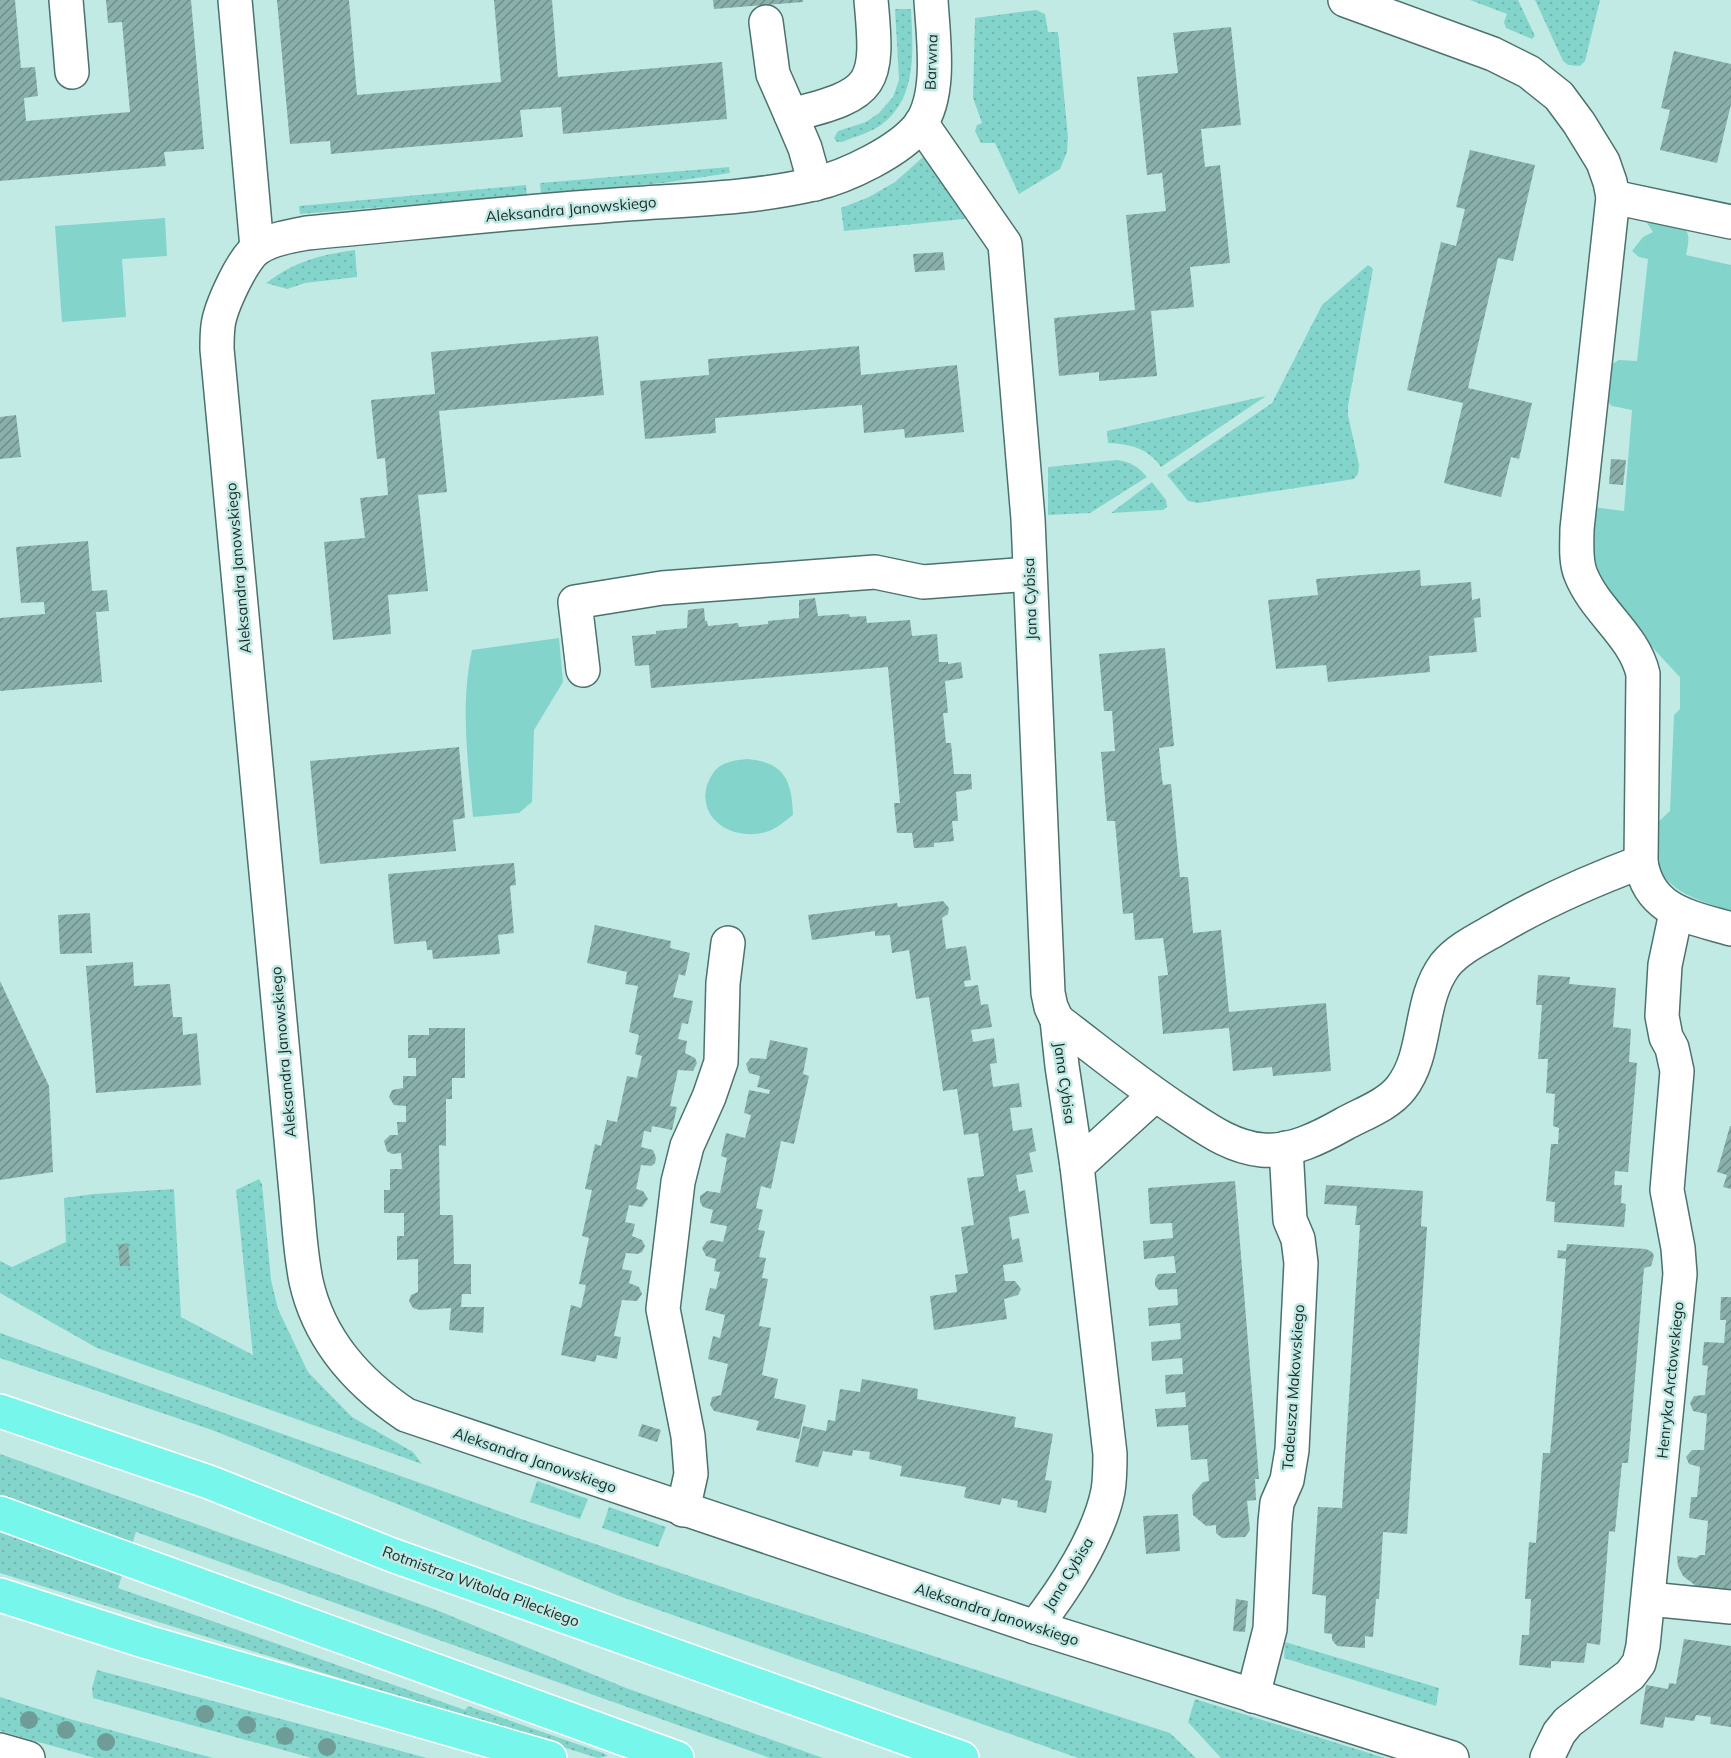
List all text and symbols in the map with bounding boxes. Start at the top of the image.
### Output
street label: Barwna [921,34,941,90]
street label: Aleksandra Janowskiego [485,192,657,226]
street label: Aleksandra Janowskiego [221,482,255,654]
street label: Jana Cybisa [1019,557,1041,641]
street label: Aleksandra Janowskiego [266,966,300,1138]
street label: Jana Cybisa [1050,1041,1080,1125]
street label: Henryka Arctowskiego [1652,1301,1688,1459]
street label: Tadeusza Makowskiego [1278,1304,1308,1470]
street label: Aleksandra Janowskiego [451,1423,619,1497]
street label: Jana Cybisa [1039,1534,1097,1614]
street label: Rotmistrza Witolda Pileckiego [380,1541,582,1631]
street label: Aleksandra Janowskiego [913,1578,1081,1650]

